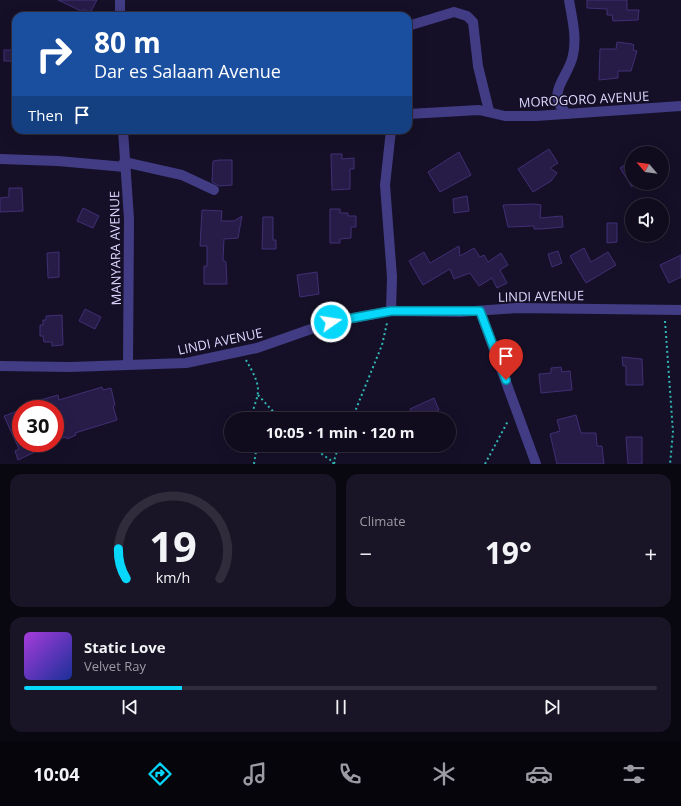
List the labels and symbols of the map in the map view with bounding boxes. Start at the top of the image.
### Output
street label: MOROGORO AVENUE [518,87,650,111]
north arrow [625,146,669,190]
street label: MANYARA AVENUE [105,191,125,305]
street label: LINDI AVENUE [498,286,584,306]
position arrow [310,301,352,343]
street label: LINDI AVENUE [176,323,264,359]
pin [489,339,523,380]
speed limit sign: 30 [12,400,64,452]

